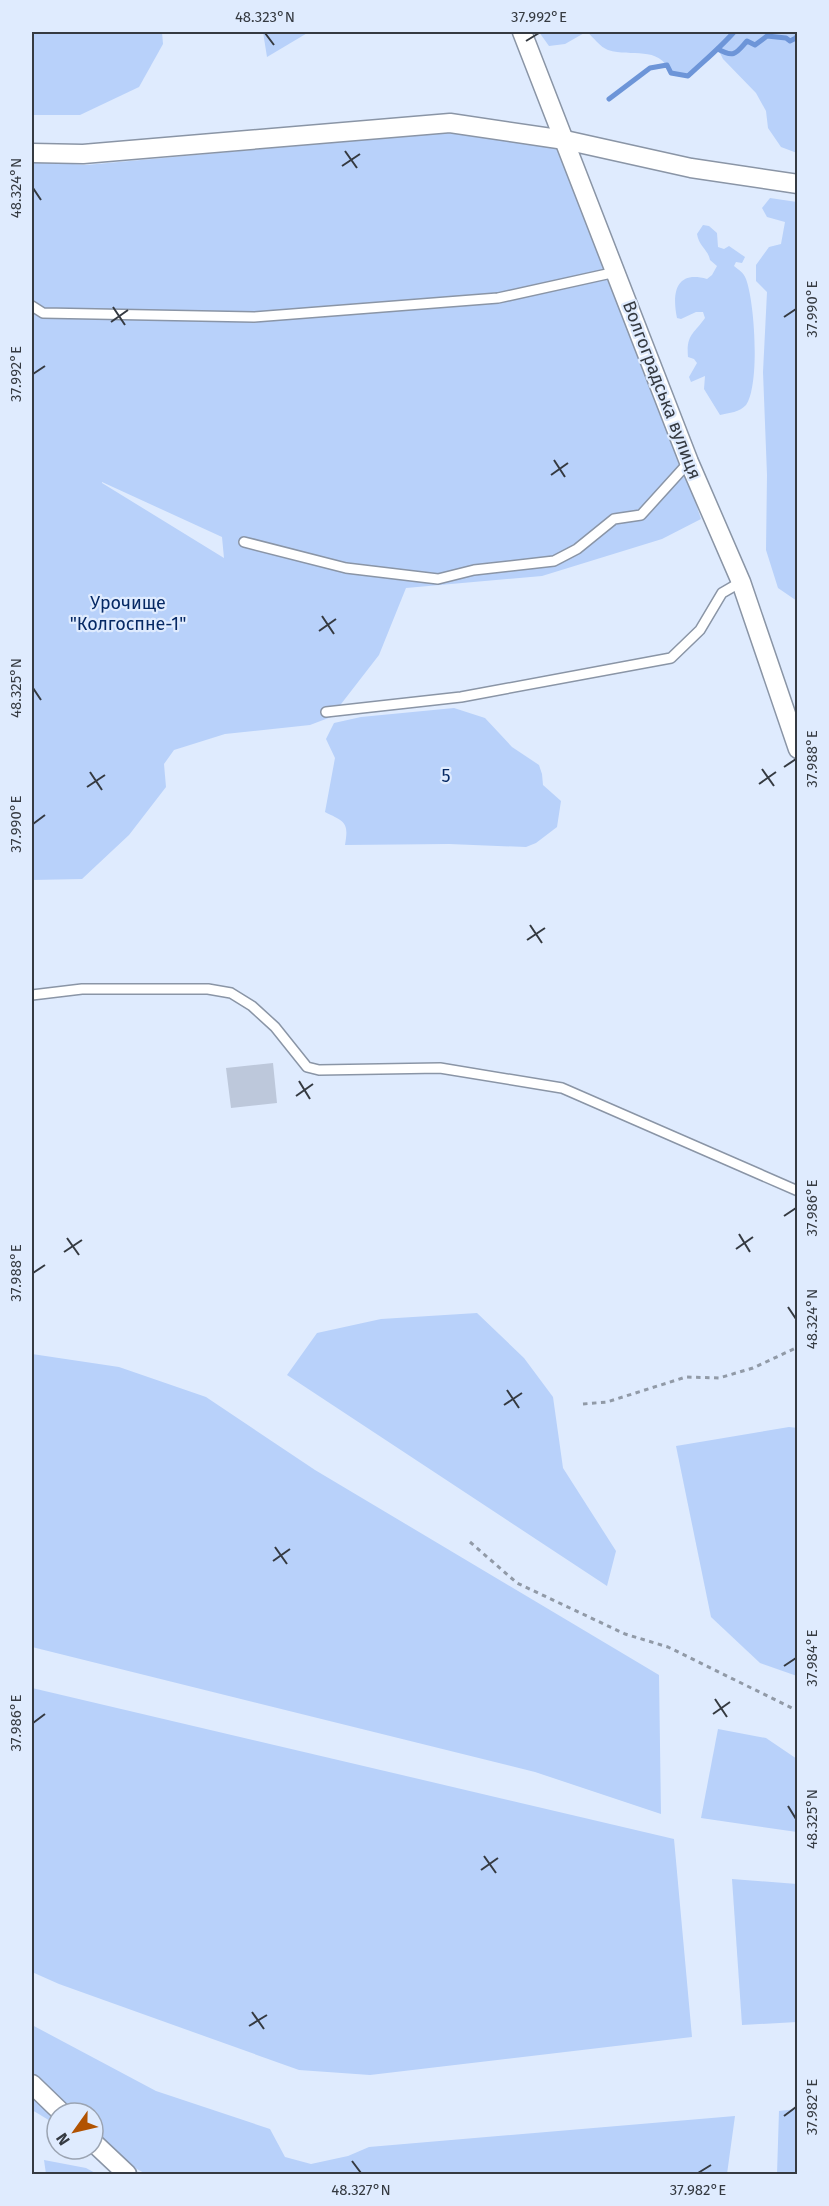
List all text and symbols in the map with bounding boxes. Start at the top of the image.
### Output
text: 48.323°N [235,8,295,26]
text: 37.992°E [511,8,567,26]
text: 48.324°N [7,158,25,218]
text: 37.990°E [803,280,821,338]
street label: Волгоградська вулиця [618,298,706,482]
text: 37.992°E [7,346,25,402]
park label: Урочище "Колгоспне-1" [70,592,186,635]
text: 48.325°N [7,658,25,718]
text: 37.988°E [803,730,821,788]
park label: 5 [441,765,451,787]
text: 37.990°E [7,795,25,853]
text: 37.986°E [803,1179,821,1237]
text: 37.988°E [7,1244,25,1302]
text: 48.324°N [803,1289,821,1349]
text: 37.984°E [803,1629,821,1687]
text: 37.986°E [7,1694,25,1752]
text: 48.325°N [803,1789,821,1849]
text: 37.982°E [803,2079,821,2135]
north arrow [45,2101,105,2161]
text: N [52,2129,74,2149]
text: 48.327°N [331,2181,391,2199]
text: 37.982°E [670,2181,726,2199]

